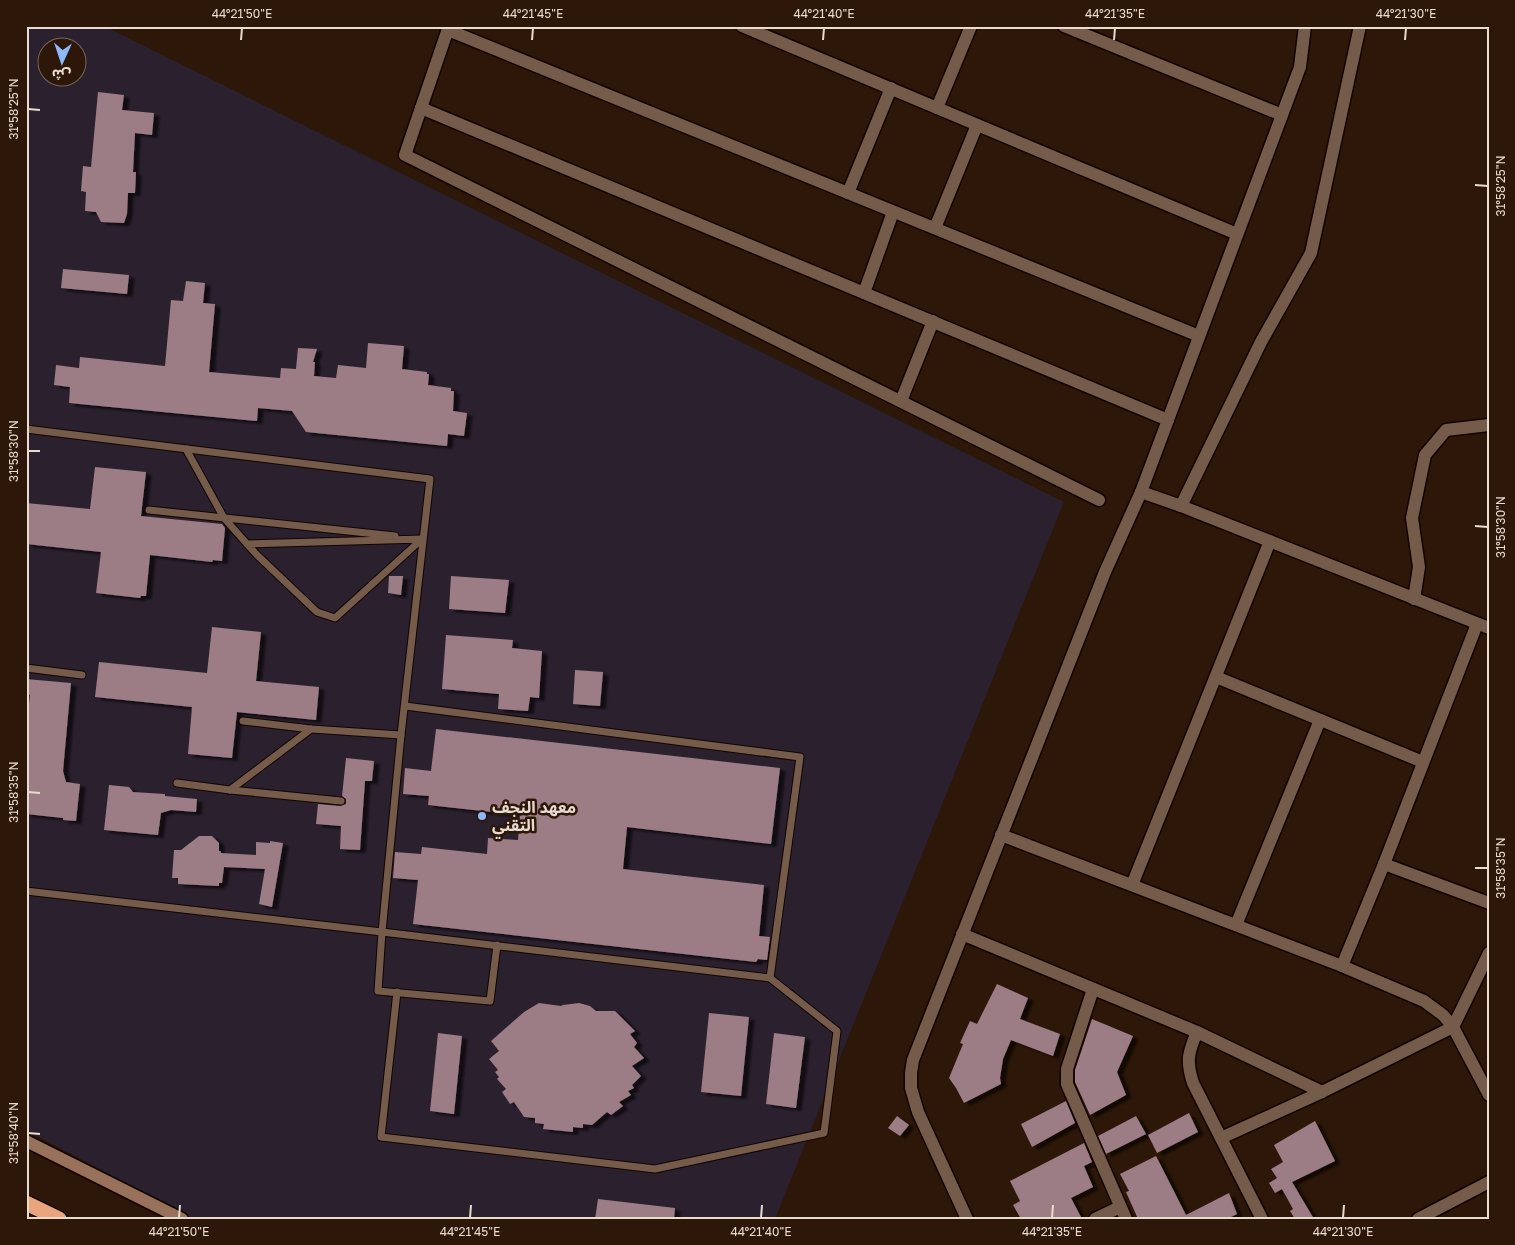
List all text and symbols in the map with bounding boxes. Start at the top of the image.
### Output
text: 44°21'50"E [212,6,272,21]
text: 44°21'45"E [503,6,563,21]
text: 44°21'40"E [794,6,854,21]
text: 44°21'35"E [1085,6,1145,21]
text: 44°21'30"E [1376,6,1436,21]
north arrow [38,38,88,88]
text: ش [51,66,71,84]
text: 31°58'25"N [6,78,21,140]
text: 31°58'25"N [1493,155,1508,217]
text: 31°58'30"N [6,420,21,482]
text: 31°58'30"N [1493,496,1508,558]
text: 31°58'35"N [6,761,21,823]
place label: معهد النجف التقني [492,797,576,839]
marker: معهد النجف التقني [476,810,488,822]
text: 31°58'35"N [1493,837,1508,899]
text: 31°58'40"N [6,1102,21,1164]
text: 44°21'50"E [149,1224,209,1239]
text: 44°21'45"E [440,1224,500,1239]
text: 44°21'40"E [731,1224,791,1239]
text: 44°21'35"E [1022,1224,1082,1239]
text: 44°21'30"E [1313,1224,1373,1239]

